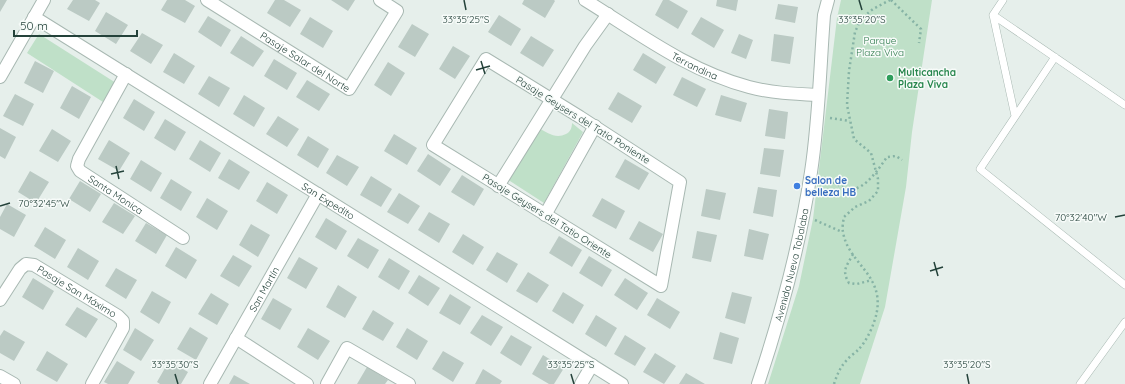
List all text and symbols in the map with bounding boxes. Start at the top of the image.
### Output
scale bar [14,12,137,38]
text: 33°35'25"S [443,13,490,26]
text: 33°35'20"S [838,13,886,26]
text: 50 m [20,18,48,33]
street label: Pasaje Salar del Norte [258,29,353,95]
park label: Parque Plaza Viva [856,34,904,59]
street label: Terrandina [669,49,720,82]
place label: Multicancha Plaza Viva [898,66,956,91]
street label: Pasaje Geysers del Tatio Poniente [513,73,653,167]
marker: Multicancha Plaza Viva [885,73,895,83]
street label: Pasaje Geysers del Tatio Oriente [480,171,614,261]
street label: Santa Monica [86,172,146,217]
place label: Salon de belleza HB [805,174,856,199]
street label: San Expedito [299,179,357,222]
marker: Salon de belleza HB [792,181,802,191]
text: 70°32'45"W [18,197,70,210]
street label: Avenida Nueva Tobalaba [771,207,811,323]
text: 70°32'40"W [1055,211,1107,224]
street label: Pasaje San Máximo [35,262,119,320]
street label: San Martín [246,264,282,314]
text: 33°35'30"S [151,358,199,371]
text: 33°35'25"S [548,358,595,371]
text: 33°35'20"S [943,358,991,371]

